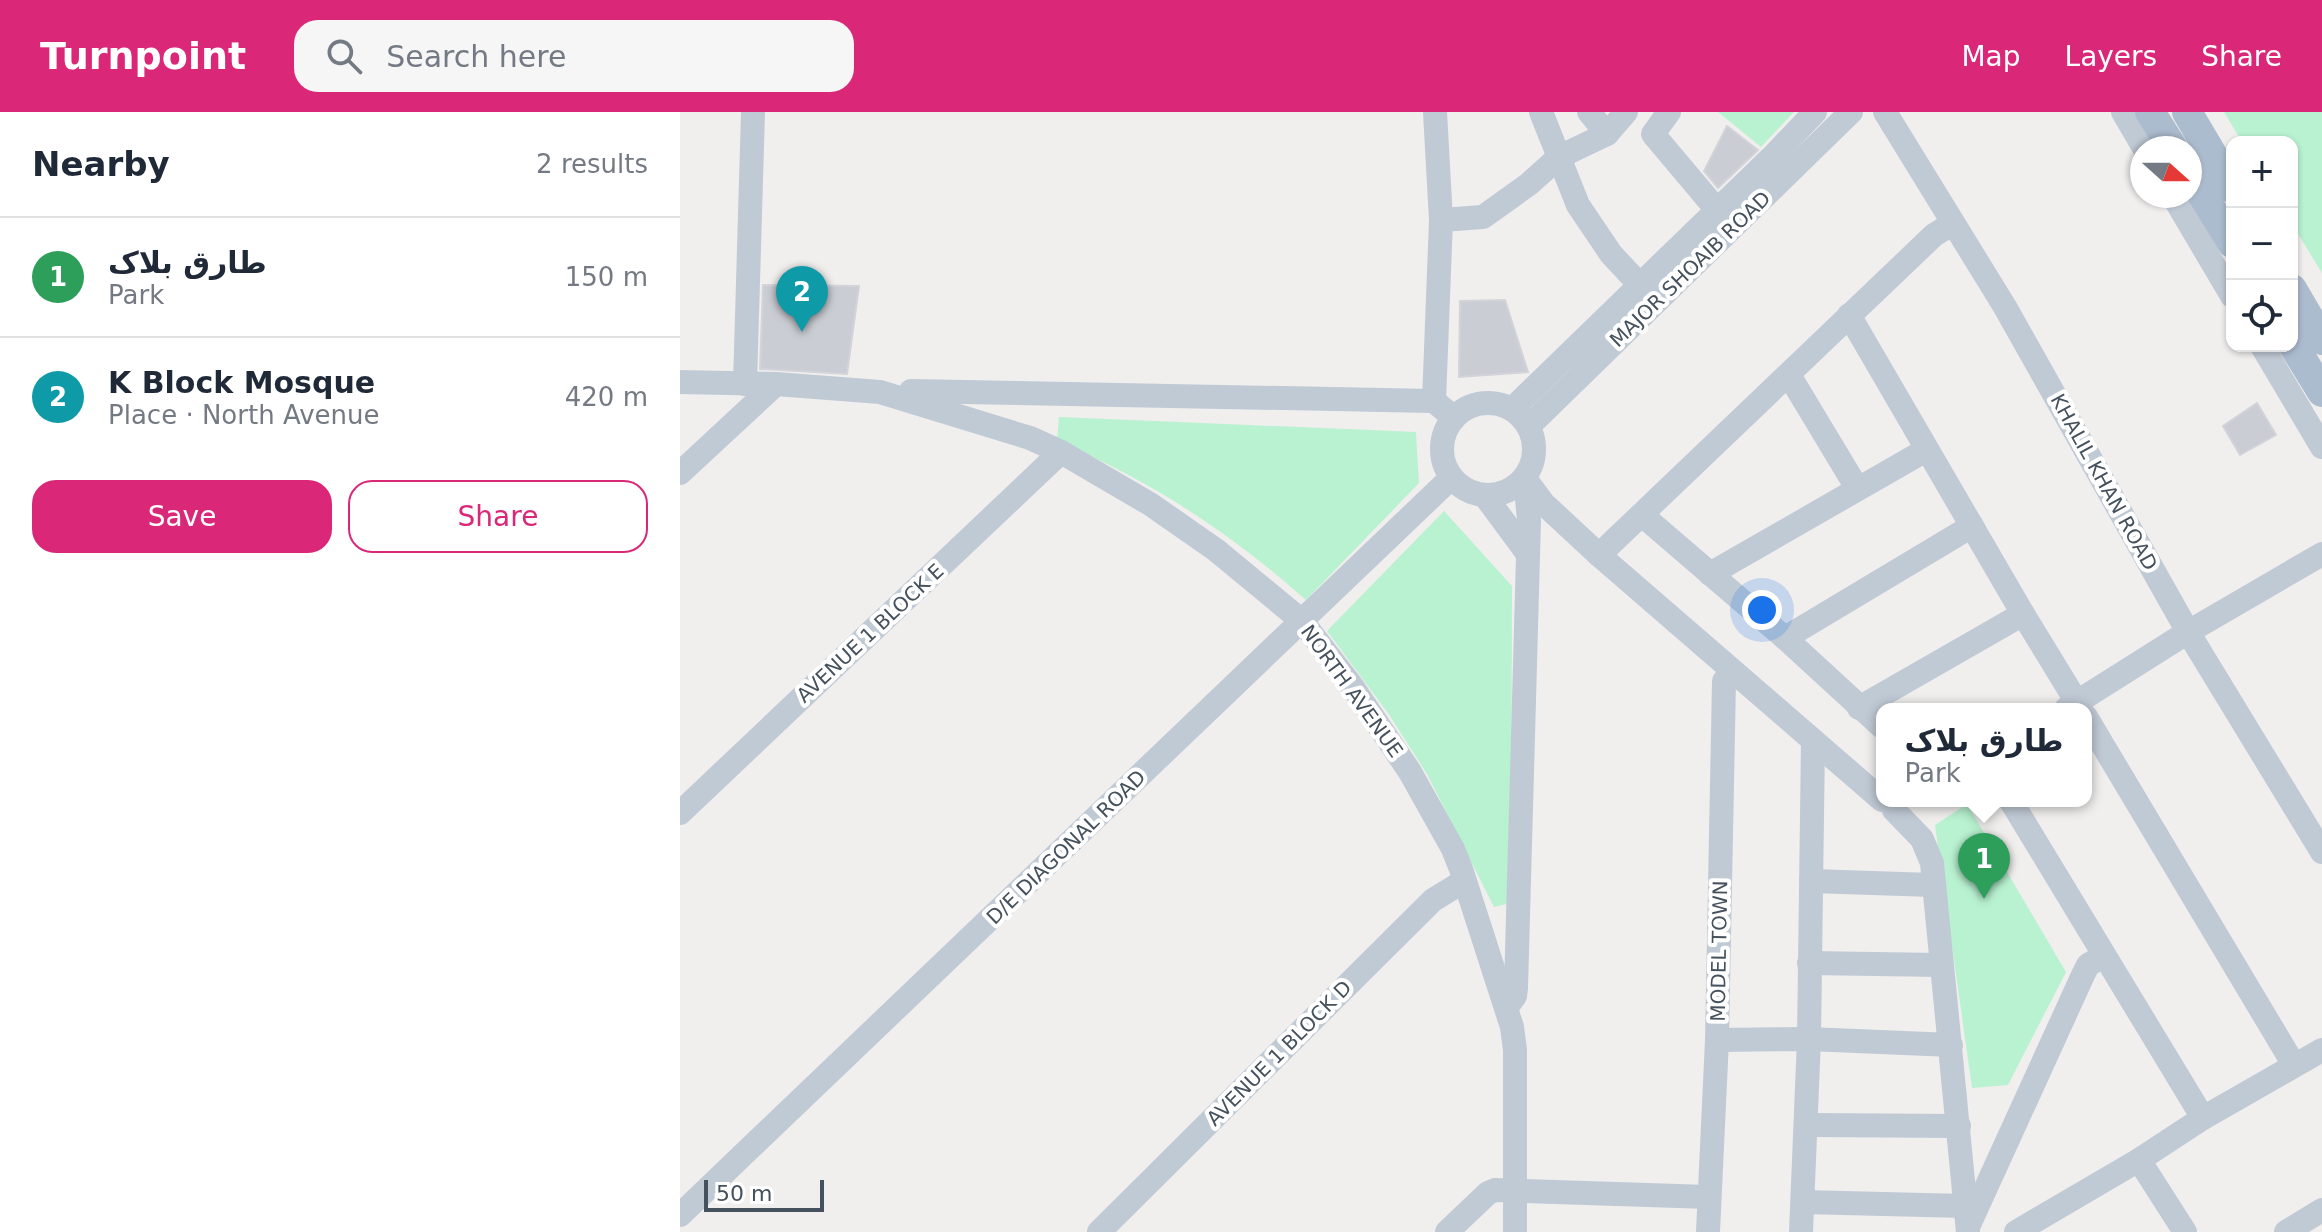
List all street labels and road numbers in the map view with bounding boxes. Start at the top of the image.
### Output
street label: MAJOR SHOAIB ROAD [1605,186,1775,352]
street label: KHALIL KHAN ROAD [2046,390,2162,574]
street label: AVENUE 1 BLOCK E [791,559,949,707]
street label: NORTH AVENUE [1296,620,1408,762]
street label: D/E DIAGONAL ROAD [982,765,1150,929]
street label: MODEL TOWN [1706,880,1732,1022]
street label: AVENUE 1 BLOCK D [1202,976,1356,1130]

